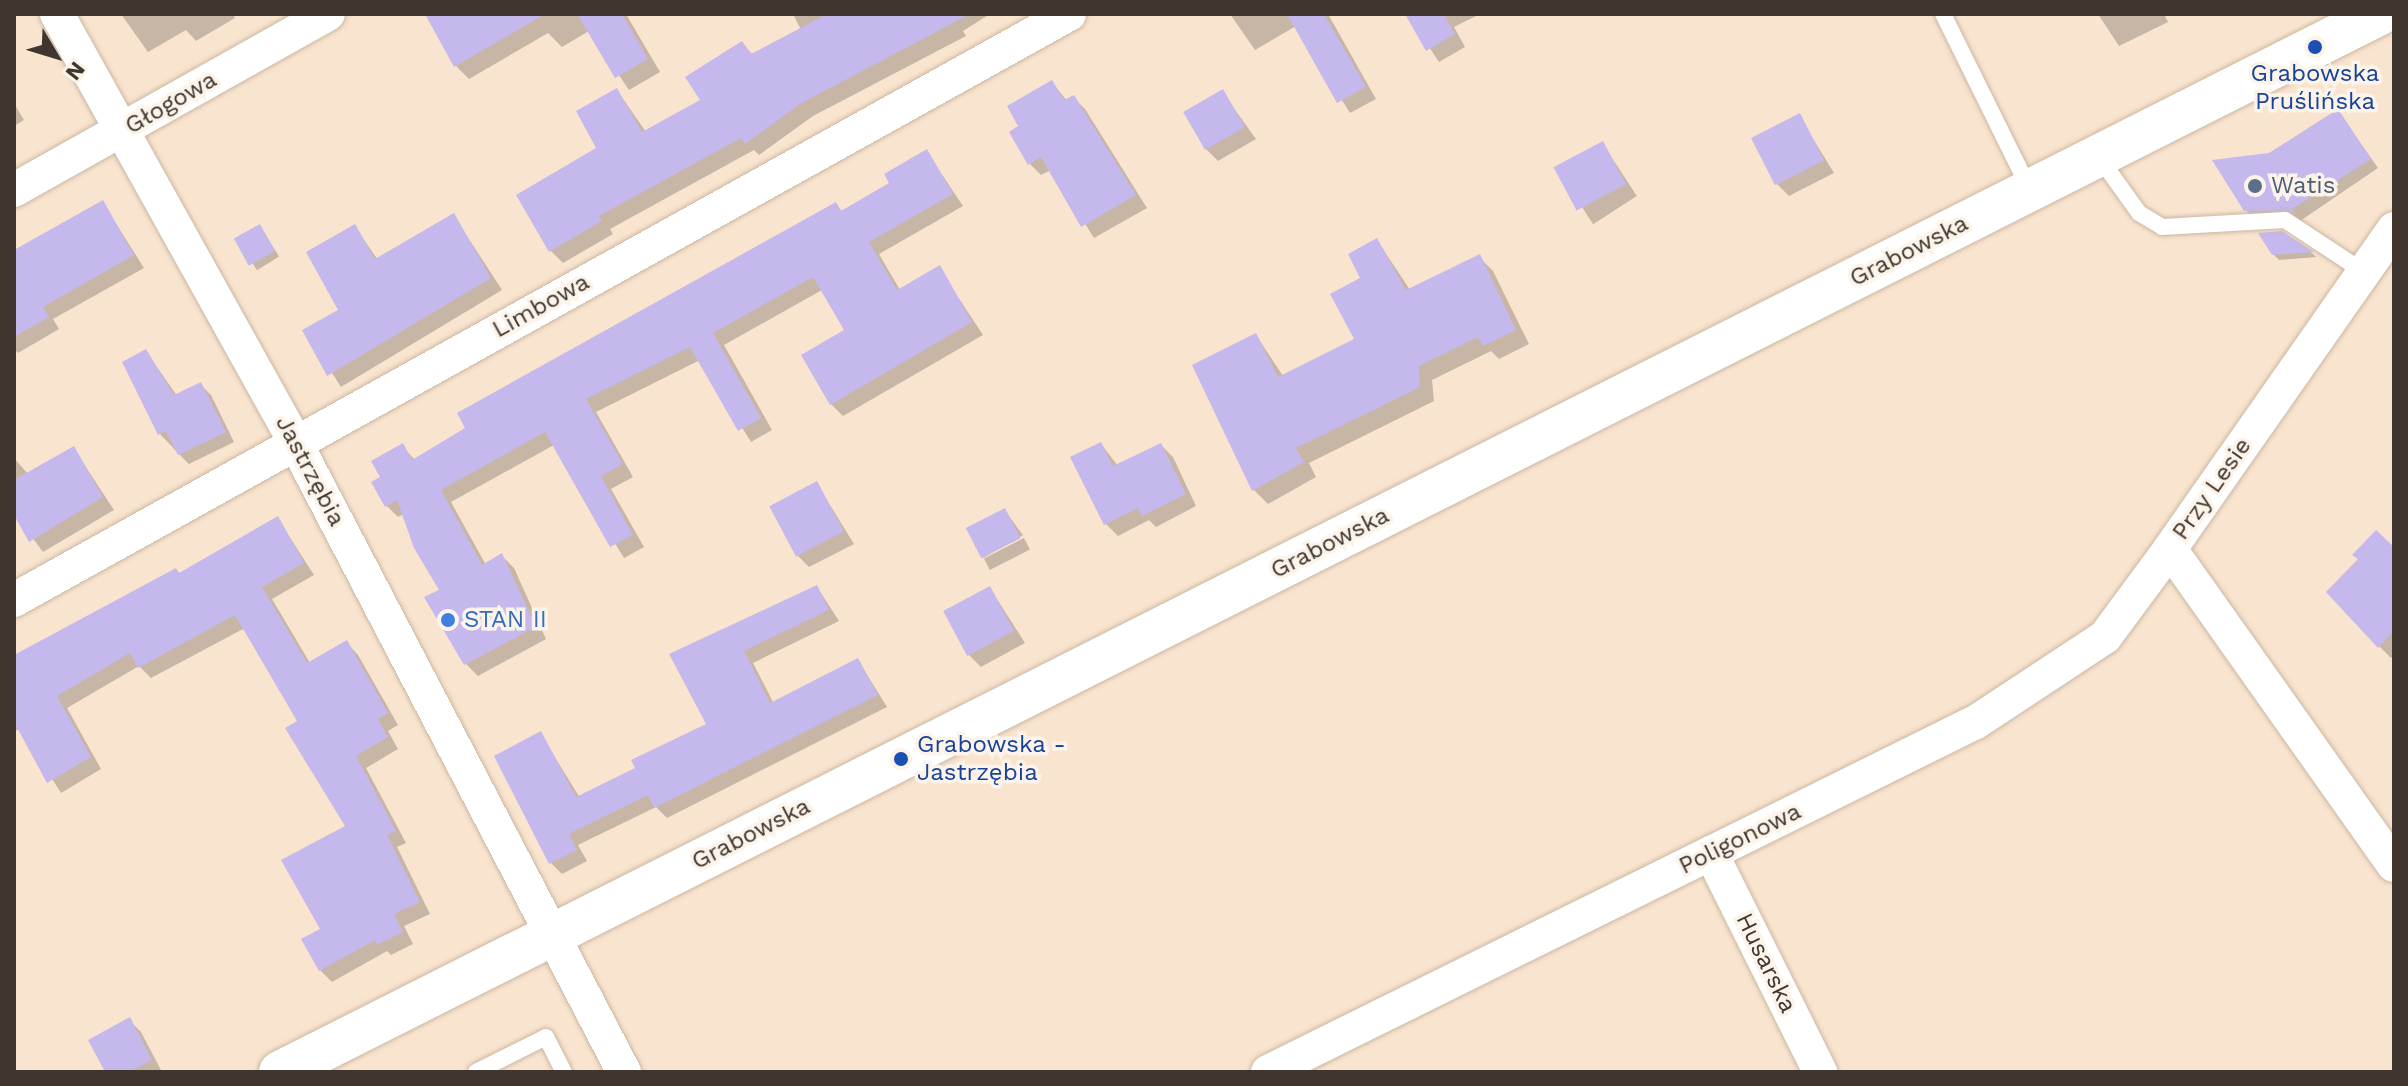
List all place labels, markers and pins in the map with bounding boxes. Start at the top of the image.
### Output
marker: Grabowska Pruślińska [2306,38,2324,56]
place label: Grabowska Pruślińska [2251,60,2379,116]
place label: Watis [2271,172,2335,200]
marker: Watis [2246,177,2264,195]
place label: STAN II [464,606,547,634]
marker: STAN II [439,611,457,629]
place label: Grabowska - Jastrzębia [917,731,1066,787]
marker: Grabowska - Jastrzębia [892,750,910,768]

